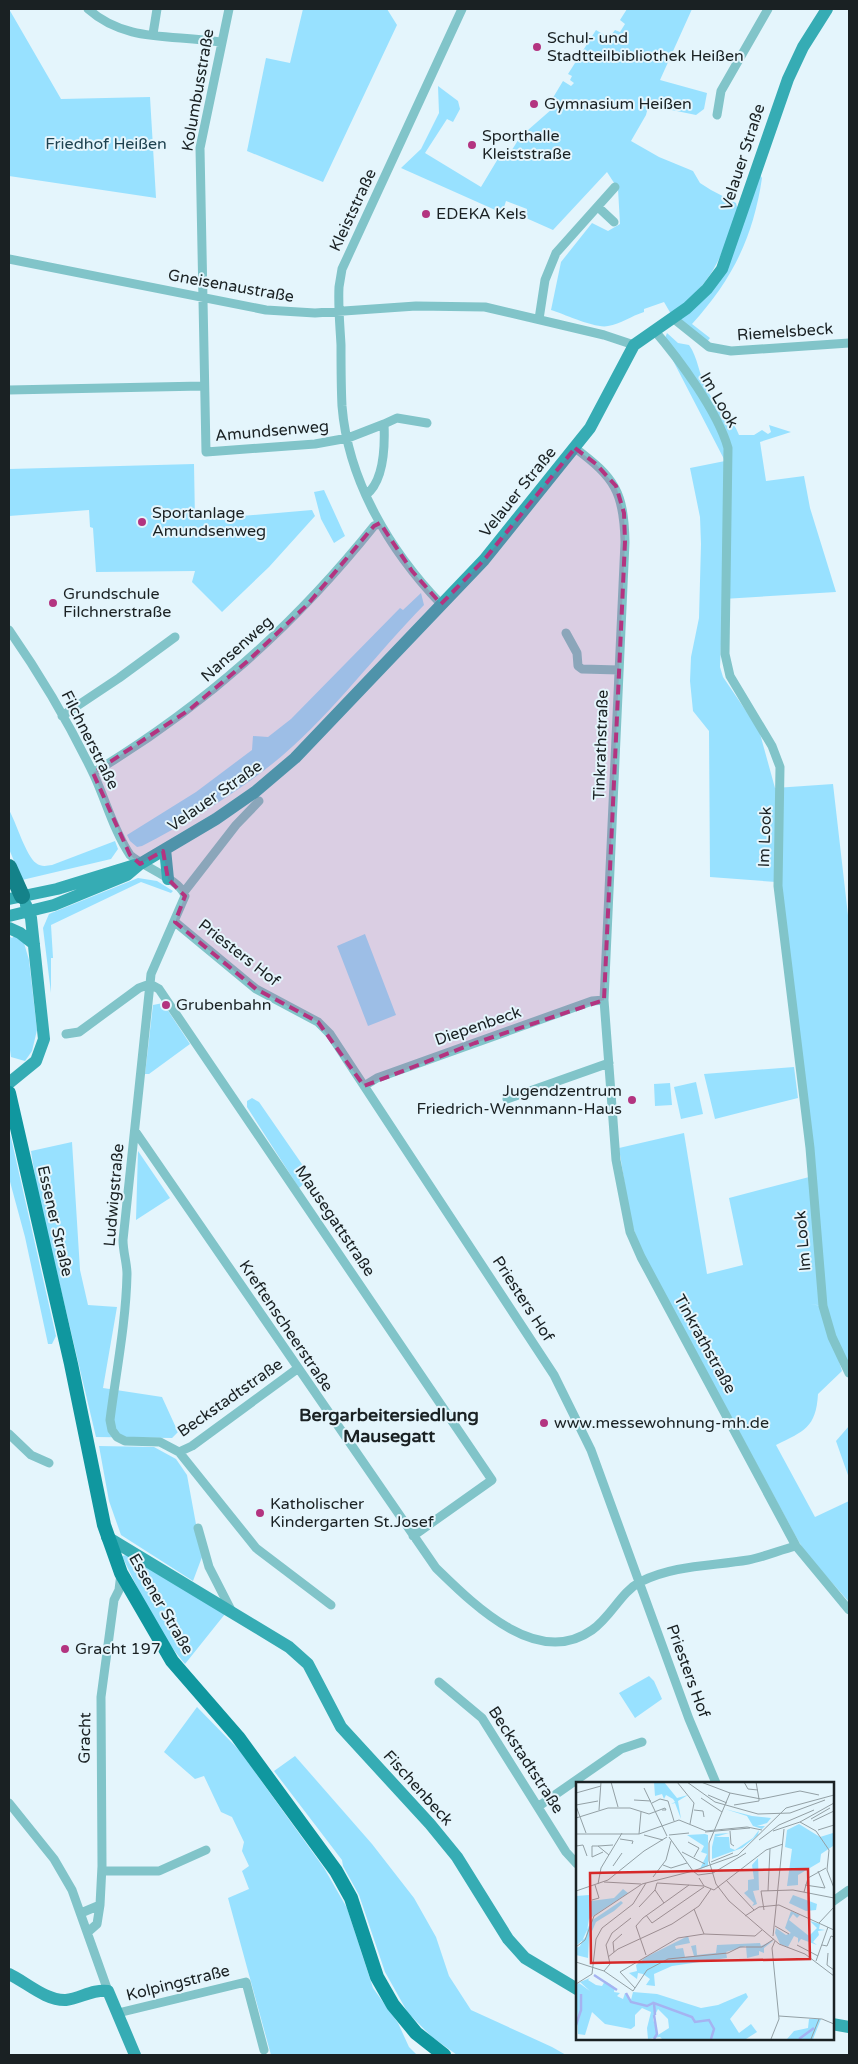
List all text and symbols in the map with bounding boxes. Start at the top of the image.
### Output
street label: Kolumbusstraße [177,27,219,153]
place label: Schul- und Stadtteilbibliothek Heißen [547,28,744,66]
marker: Schul- und Stadtteilbibliothek Heißen [531,41,543,53]
place label: Gymnasium Heißen [544,94,692,114]
marker: Gymnasium Heißen [528,98,540,110]
street label: Velauer Straße [716,101,770,213]
place label: Sporthalle Kleiststraße [482,126,571,164]
park label: Friedhof Heißen [45,134,167,154]
marker: Sporthalle Kleiststraße [466,139,478,151]
street label: Kleiststraße [325,165,381,255]
place label: EDEKA Kels [436,204,526,224]
marker: EDEKA Kels [420,208,432,220]
street label: Gneisenaustraße [166,265,296,307]
street label: Riemelsbeck [736,319,834,345]
street label: Im Look [695,369,743,432]
street label: Amundsenweg [214,416,330,446]
street label: Velauer Straße [475,443,561,541]
place label: Sportanlage Amundsenweg [152,503,266,541]
marker: Sportanlage Amundsenweg [136,516,148,528]
place label: Grundschule Filchnerstraße [63,584,171,622]
marker: Grundschule Filchnerstraße [47,597,59,609]
street label: Nansenweg [197,612,277,686]
street label: Filchnerstraße [56,687,124,793]
street label: Tinkrathstraße [589,689,613,801]
street label: Velauer Straße [164,756,266,836]
street label: Im Look [754,806,776,868]
street label: Priesters Hof [194,915,284,992]
place label: Grubenbahn [176,995,271,1015]
marker: Grubenbahn [160,999,172,1011]
street label: Diepenbeck [432,1002,524,1050]
place label: Jugendzentrum Friedrich-Wennmann-Haus [416,1081,622,1119]
marker: Jugendzentrum Friedrich-Wennmann-Haus [626,1094,638,1106]
street label: Ludwigstraße [100,1143,128,1247]
street label: Mausegattstraße [290,1162,380,1280]
street label: Essener Straße [33,1164,77,1278]
street label: Im Look [790,1210,816,1272]
street label: Priesters Hof [488,1252,559,1346]
street label: Kreftenscheerstraße [235,1256,337,1396]
street label: Tinkrathstraße [669,1291,741,1397]
street label: Beckstadtstraße [174,1354,286,1442]
district label: Bergarbeitersiedlung Mausegatt [299,1404,479,1447]
place label: www.messewohnung-mh.de [554,1413,769,1433]
marker: www.messewohnung-mh.de [538,1417,550,1429]
place label: Katholischer Kindergarten St.Josef [270,1494,435,1532]
marker: Katholischer Kindergarten St.Josef [254,1507,266,1519]
street label: Essener Straße [124,1550,198,1658]
street label: Priesters Hof [662,1622,714,1721]
place label: Gracht 197 [75,1639,161,1659]
marker: Gracht 197 [59,1643,71,1655]
street label: Beckstadtstraße [484,1703,568,1817]
street label: Gracht [75,1712,95,1764]
street label: Fischenbeck [379,1746,457,1830]
inset map [576,1782,833,2039]
street label: Kolpingstraße [124,1960,232,2006]

